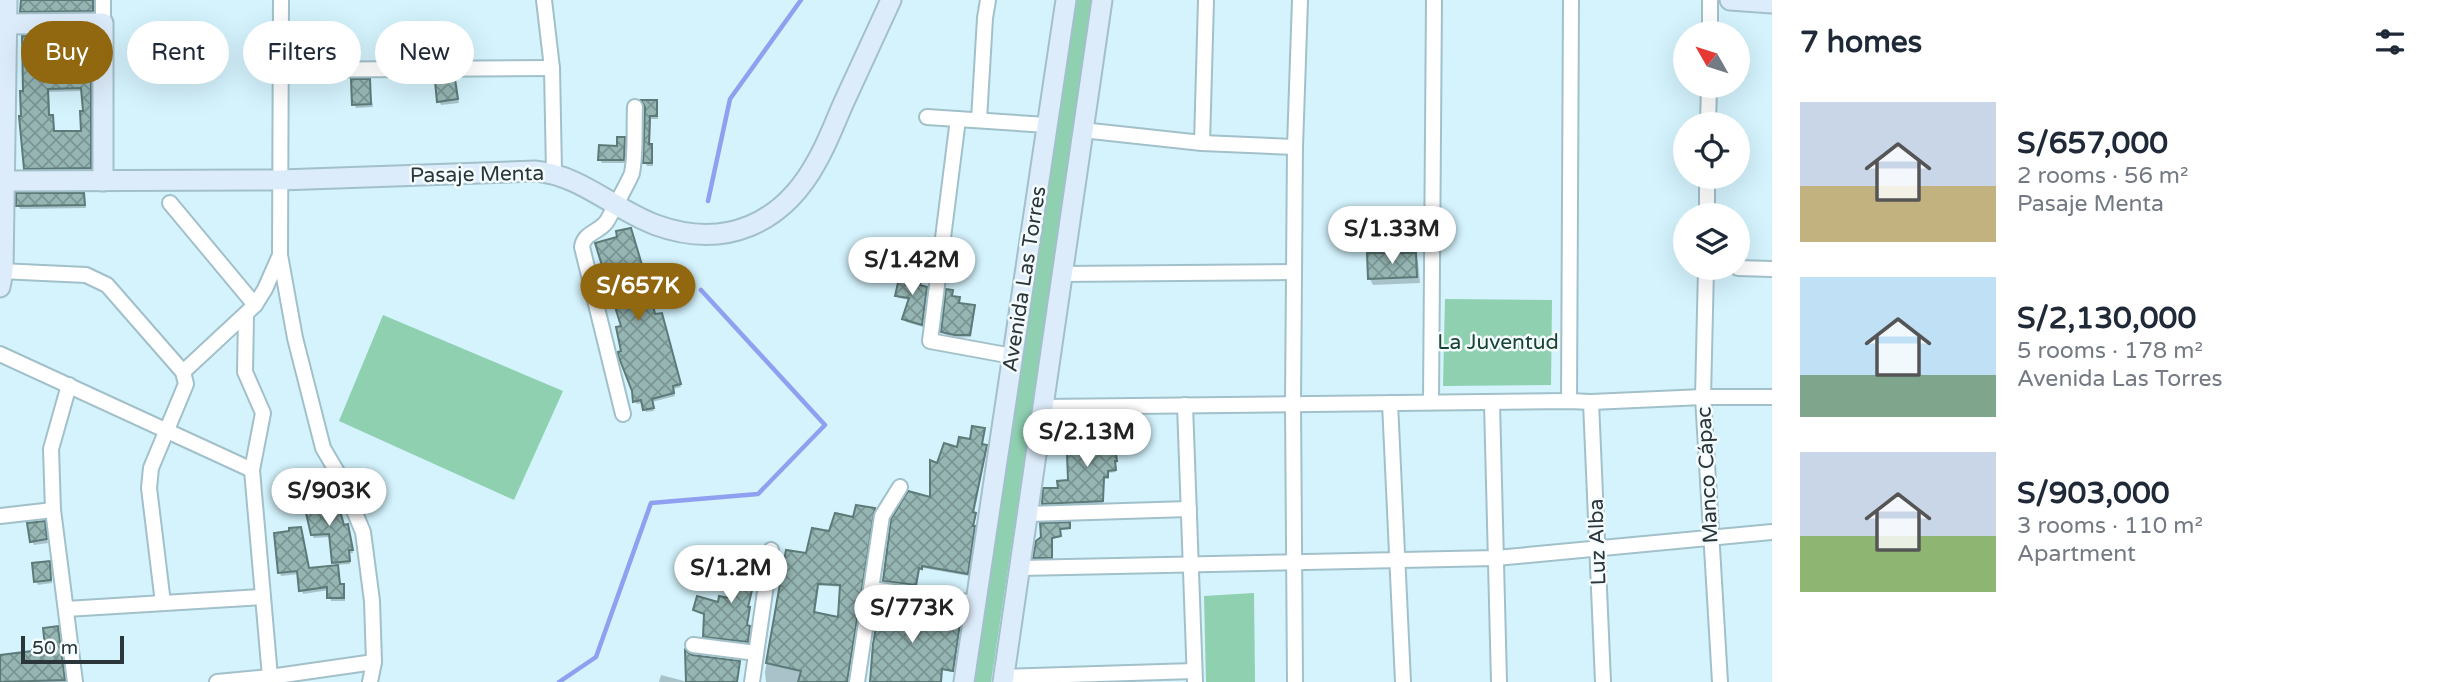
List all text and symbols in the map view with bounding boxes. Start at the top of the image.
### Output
chip: Buy [21,21,113,84]
chip: Rent [127,21,229,84]
chip: Filters [243,21,361,84]
chip: New [375,21,474,84]
north arrow [1673,21,1750,98]
map controls [1673,21,1750,280]
icon: filters [2371,23,2409,61]
text: 7 homes [1800,24,1922,61]
button: locate [1673,112,1750,189]
text: S/657,000 [2017,125,2168,162]
icon: home [1856,130,1940,214]
street label: Pasaje Menta [410,161,544,188]
text: 2 rooms · 56 m² [2017,162,2188,190]
street label: Avenida Las Torres [997,184,1052,374]
text: Pasaje Menta [2017,190,2164,218]
button: layers [1673,203,1750,280]
pin: S/1.33M [1327,206,1457,266]
text: S/1.33M [1344,215,1440,243]
pin: S/1.42M [847,238,977,297]
text: S/1.42M [864,246,960,274]
pin: S/657K [581,264,695,323]
text: S/657K [596,272,680,300]
text: S/2,130,000 [2017,300,2196,337]
icon: home [1856,305,1940,389]
park label: La Juventud [1437,330,1559,355]
text: 5 rooms · 178 m² [2017,337,2203,365]
text: Avenida Las Torres [2017,365,2223,393]
street label: Manco Cápac [1691,406,1724,544]
pin: S/2.13M [1022,410,1152,469]
text: S/2.13M [1039,418,1135,446]
pin: S/903K [272,468,386,528]
text: S/903,000 [2017,475,2170,512]
text: S/903K [287,477,371,505]
icon: home [1856,480,1940,564]
street label: Luz Alba [1583,498,1612,586]
text: 3 rooms · 110 m² [2017,512,2203,540]
text: Apartment [2017,540,2136,568]
pin: S/1.2M [674,546,788,605]
text: S/1.2M [690,554,772,582]
pin: S/773K [855,586,969,645]
text: S/773K [870,594,954,622]
scale bar [21,633,124,665]
text: 50 m [32,637,78,659]

